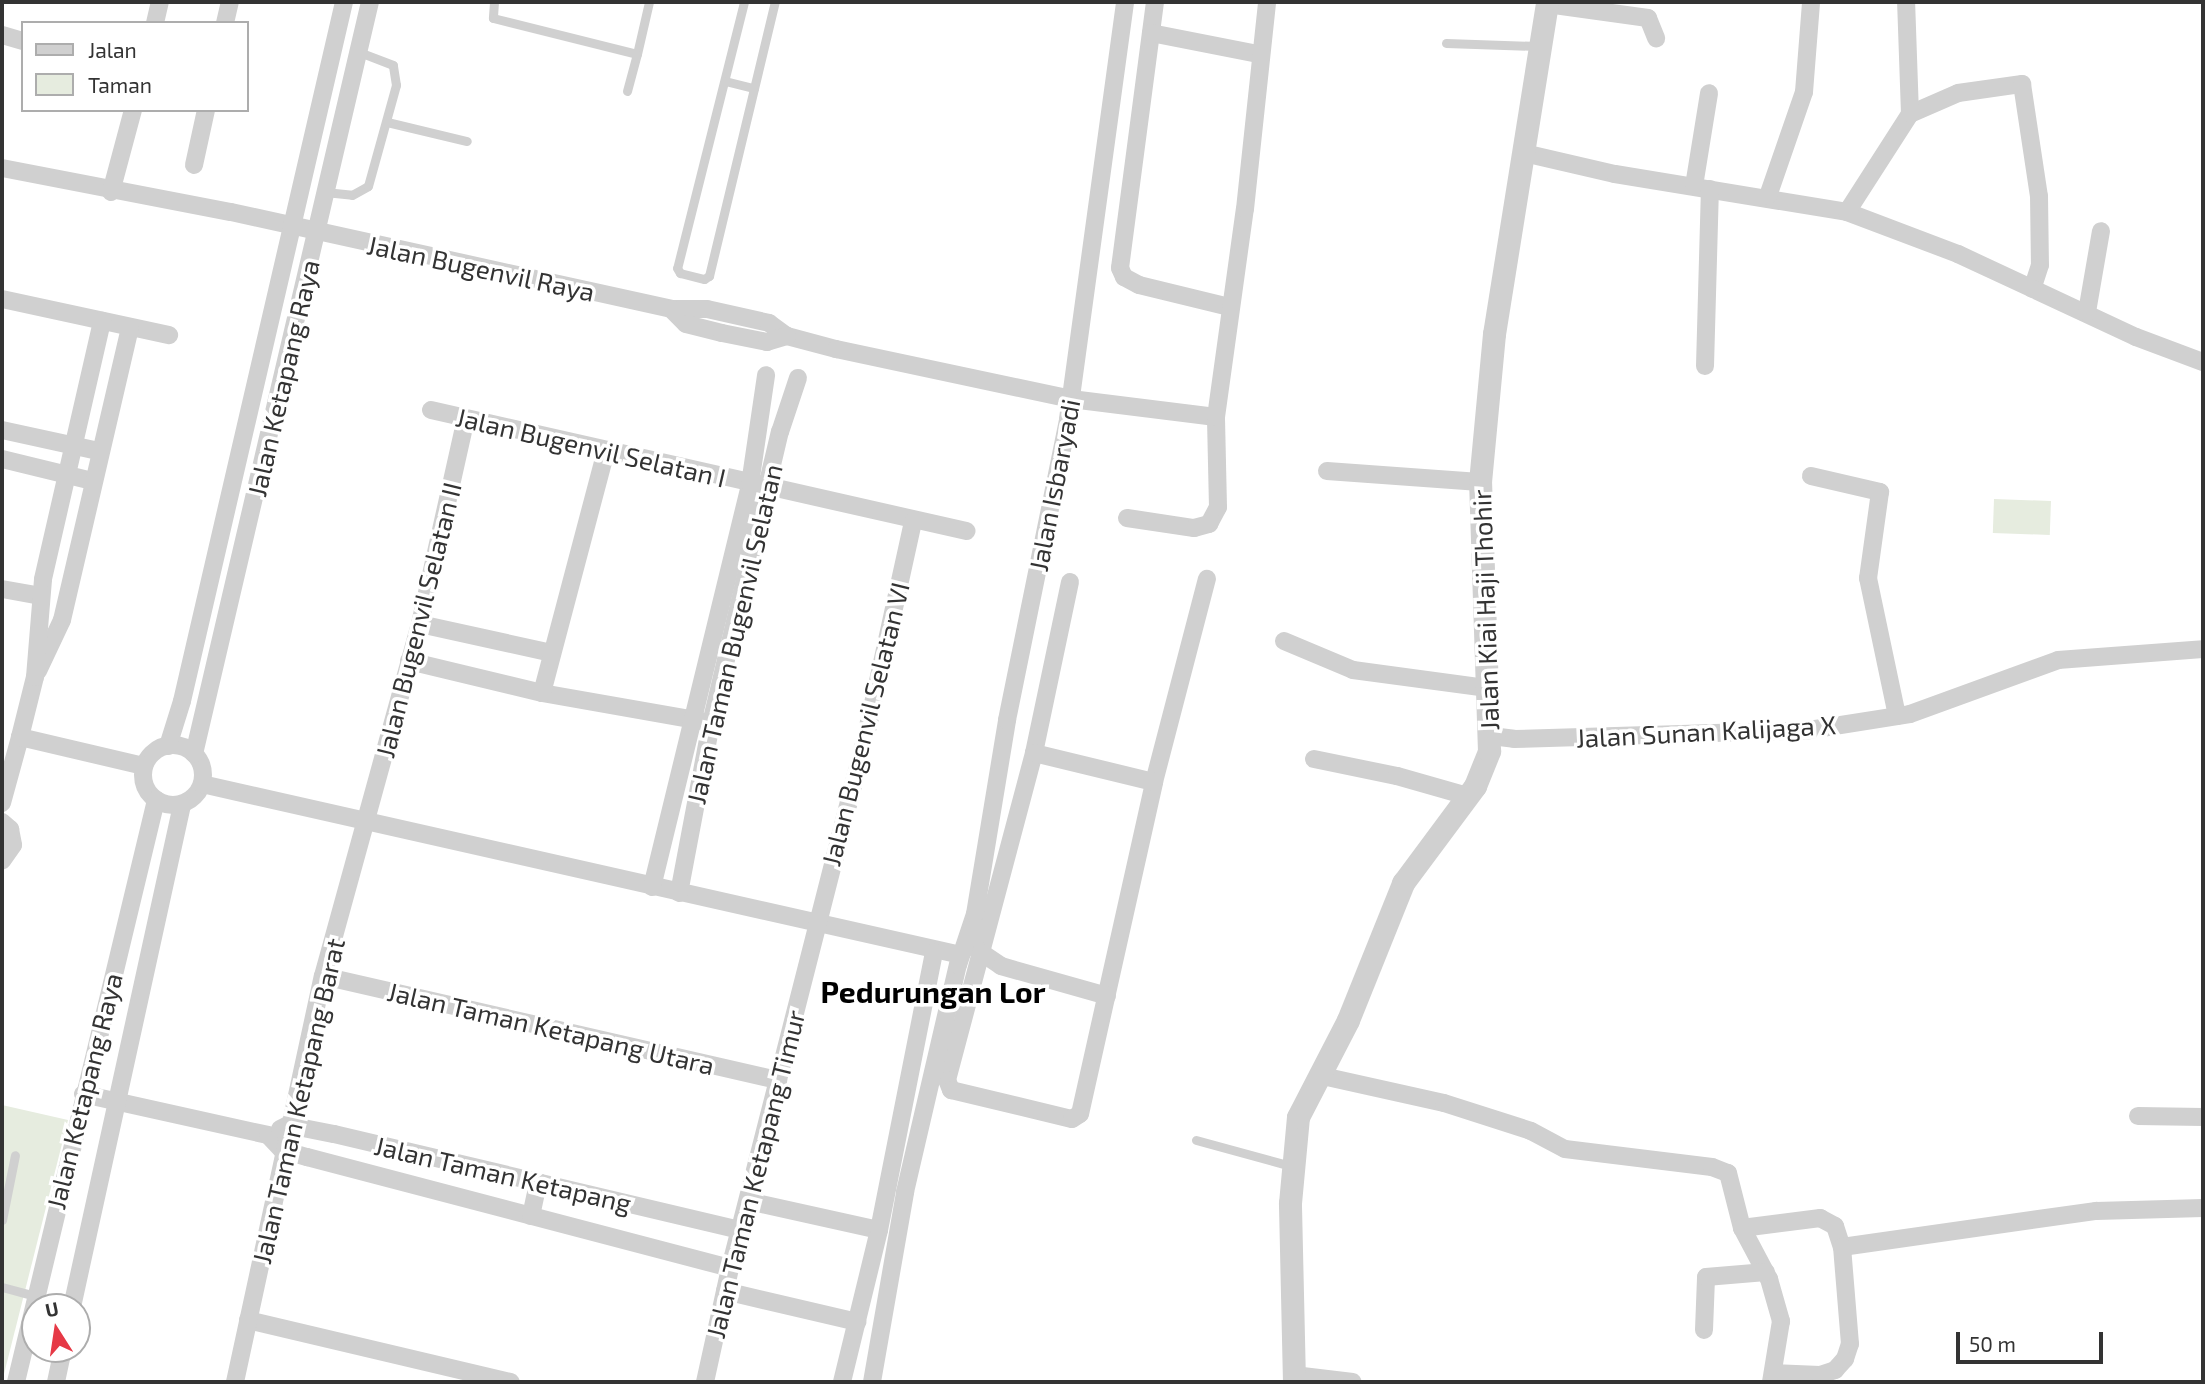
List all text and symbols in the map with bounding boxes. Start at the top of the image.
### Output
legend [21,21,248,112]
text: Jalan [88,37,137,62]
text: Taman [88,72,152,97]
street label: Jalan Bugenvil Raya [364,229,598,307]
street label: Jalan Ketapang Raya [241,256,325,500]
street label: Jalan Isbaryadi [1022,396,1086,574]
street label: Jalan Bugenvil Selatan I [453,401,729,493]
street label: Jalan Taman Bugenvil Selatan [680,461,788,807]
street label: Jalan Bugenvil Selatan II [369,479,467,761]
street label: Jalan Kiai Haji Thohir [1465,489,1505,731]
street label: Jalan Bugenvil Selatan VI [814,578,916,870]
street label: Jalan Sunan Kalijaga X [1575,709,1837,753]
street label: Jalan Taman Ketapang Barat [245,935,351,1267]
street label: Jalan Ketapang Raya [40,970,128,1212]
district label: Pedurungan Lor [820,973,1046,1009]
street label: Jalan Taman Ketapang Utara [384,975,718,1081]
street label: Jalan Taman Ketapang Timur [699,1006,811,1342]
street label: Jalan Taman Ketapang [371,1129,635,1219]
north arrow [21,1293,91,1363]
text: U [43,1296,61,1322]
scale bar [1960,1318,2107,1362]
text: 50 m [1969,1331,2016,1356]

